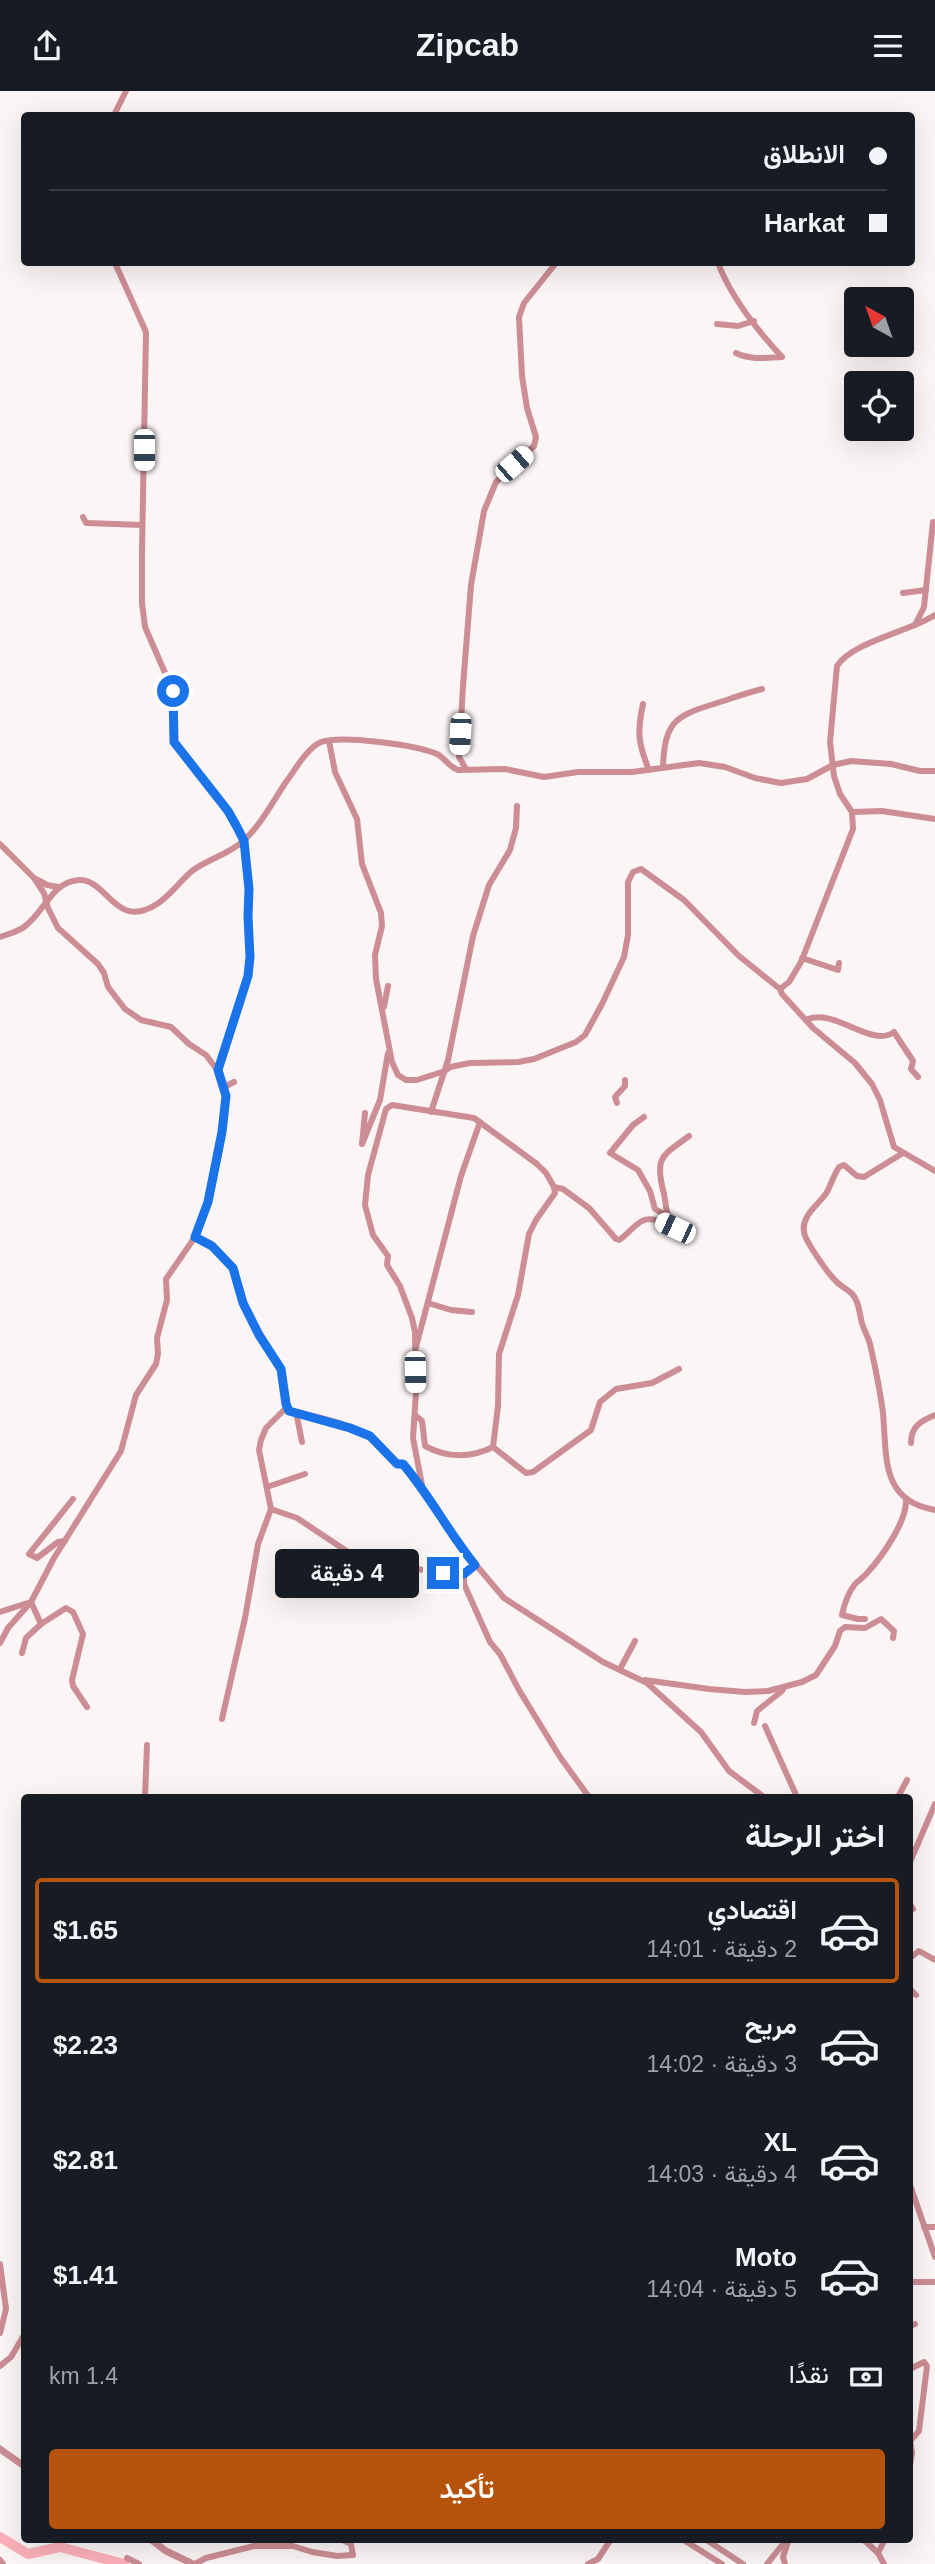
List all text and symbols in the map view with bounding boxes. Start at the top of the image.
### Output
icon: share [28,27,66,65]
text: Zipcab [416,27,519,63]
icon: menu [869,27,907,65]
text: الانطلاق [763,139,845,169]
text: Harkat [764,208,845,238]
north arrow [844,287,914,357]
map controls [844,287,914,441]
button: locate [844,371,914,441]
car [134,429,155,471]
car [492,442,537,486]
route start [157,675,189,707]
car [449,712,472,756]
car [652,1210,699,1246]
car [405,1351,426,1393]
callout: 4 دقيقة [275,1549,418,1597]
route end [427,1557,459,1589]
text: 4 دقيقة [310,1560,384,1586]
text: اختر الرحلة [745,1818,885,1854]
text: اقتصادي [708,1895,797,1925]
icon: car [818,1899,881,1962]
text: $1.65 [53,1915,118,1945]
text: 2 دقيقة · 14:01 [647,1936,797,1962]
text: مريح [745,2010,797,2040]
icon: car [818,2014,881,2077]
text: $2.23 [53,2030,118,2060]
text: 3 دقيقة · 14:02 [647,2051,797,2077]
text: XL [764,2127,797,2157]
icon: car [818,2129,881,2192]
text: $2.81 [53,2145,118,2175]
text: 4 دقيقة · 14:03 [647,2161,797,2187]
text: Moto [735,2242,797,2272]
icon: car [818,2244,881,2307]
text: $1.41 [53,2260,118,2290]
text: 5 دقيقة · 14:04 [647,2276,797,2302]
icon: cash [847,2358,885,2396]
text: نقدًا [789,2359,829,2389]
text: 1.4 km [49,2363,118,2389]
button: تأكيد [49,2449,885,2529]

